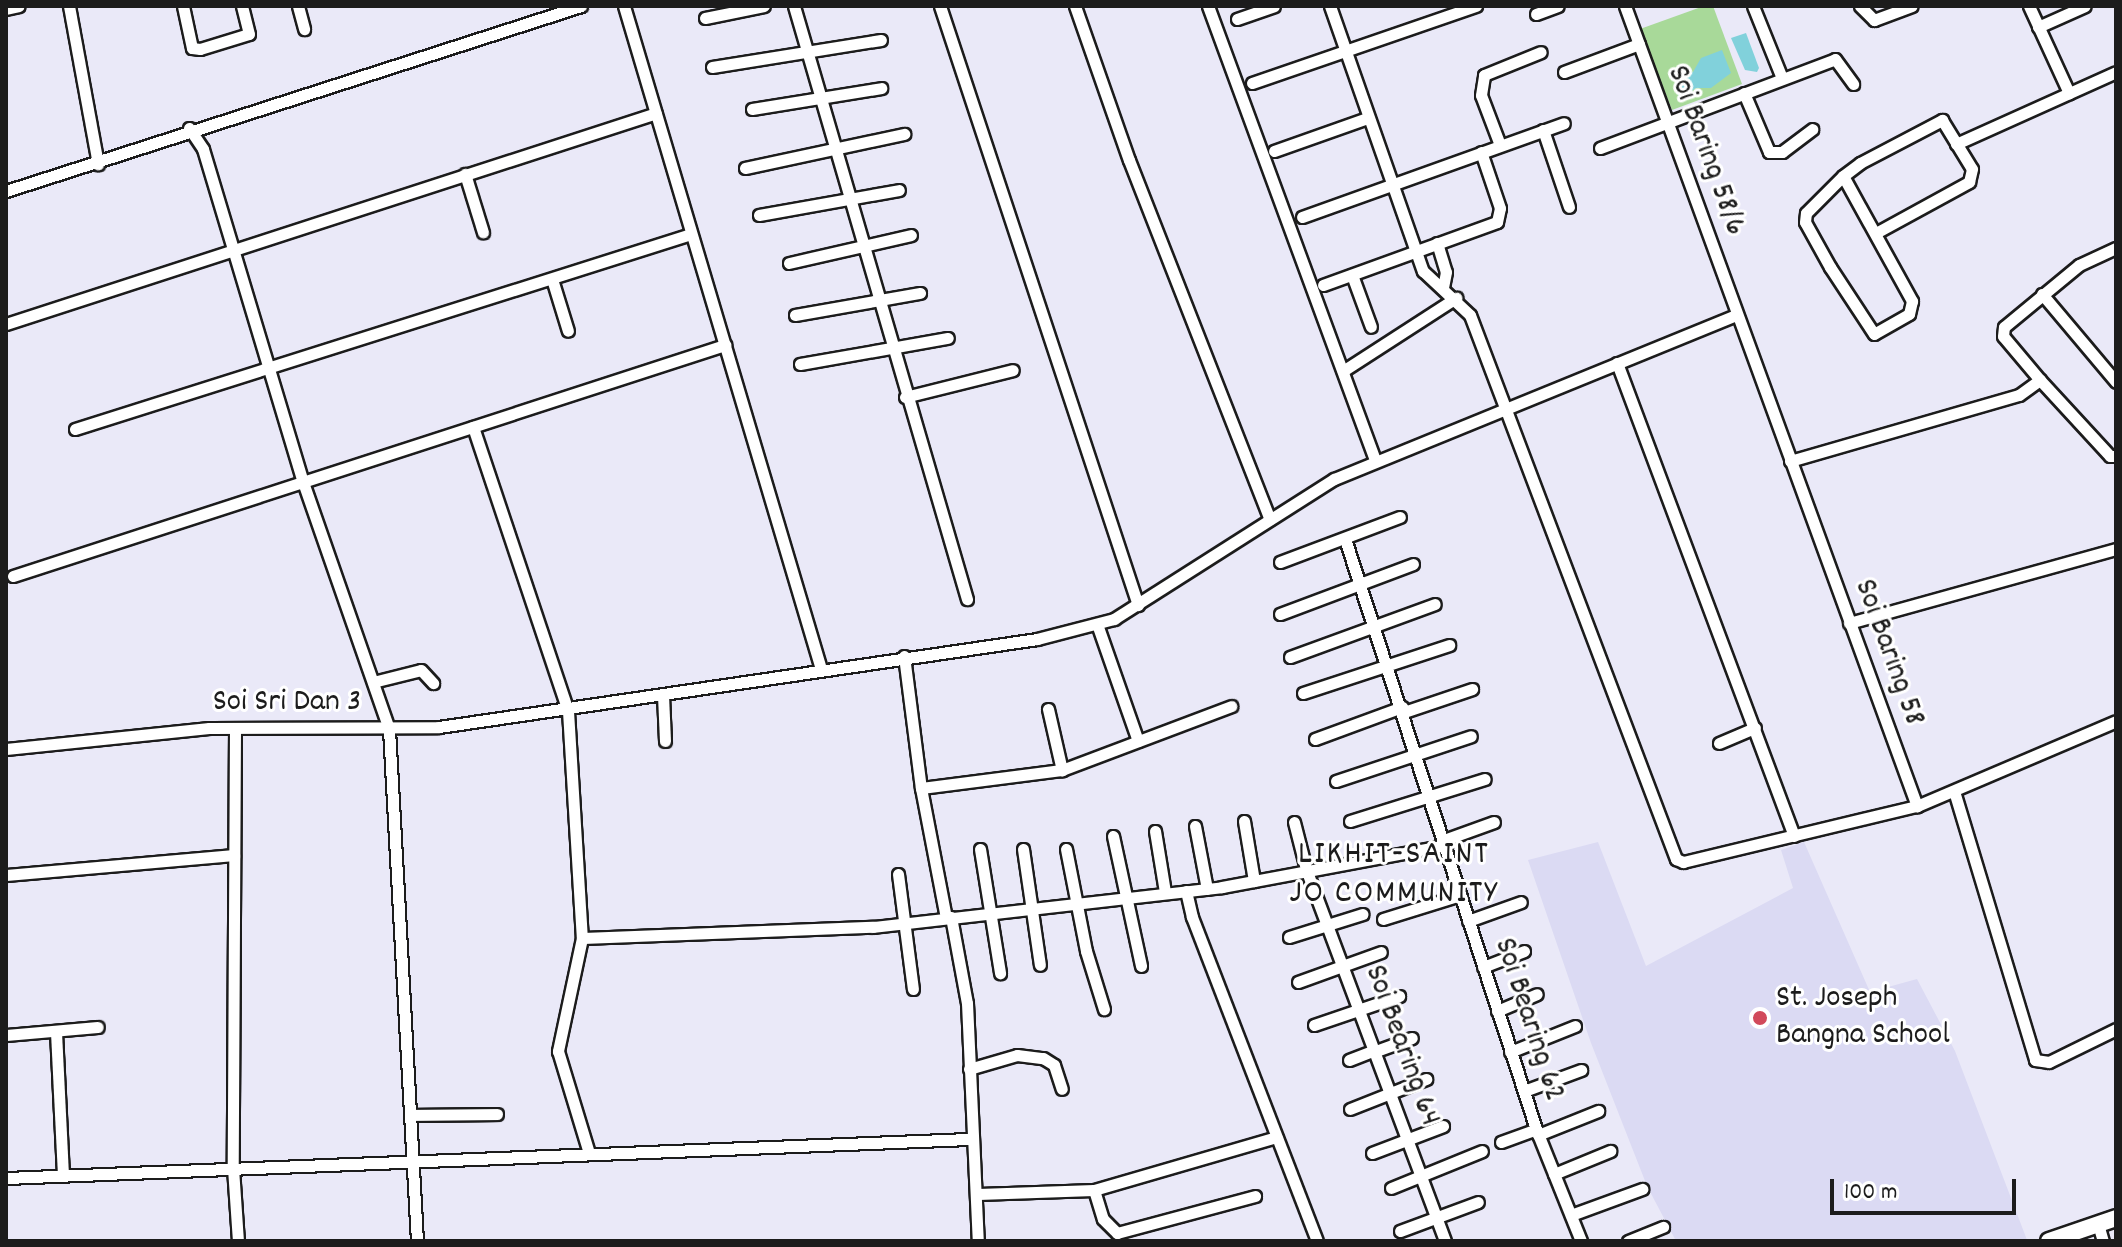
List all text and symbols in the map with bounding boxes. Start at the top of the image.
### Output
street label: Soi Baring 58/6 [1657,61,1753,241]
street label: Soi Baring 58 [1844,574,1932,732]
street label: Soi Sri Dan 3 [213,684,361,722]
district label: LIKHIT-SAINT JO COMMUNITY [1289,835,1499,914]
street label: Soi Bearing 62 [1484,934,1572,1106]
street label: Soi Bearing 64 [1354,960,1448,1132]
place label: St. Joseph Bangna School [1776,981,1950,1056]
marker: St. Joseph Bangna School [1751,1009,1769,1027]
scale bar [1834,1163,2020,1213]
text: 100 m [1844,1176,1897,1210]

